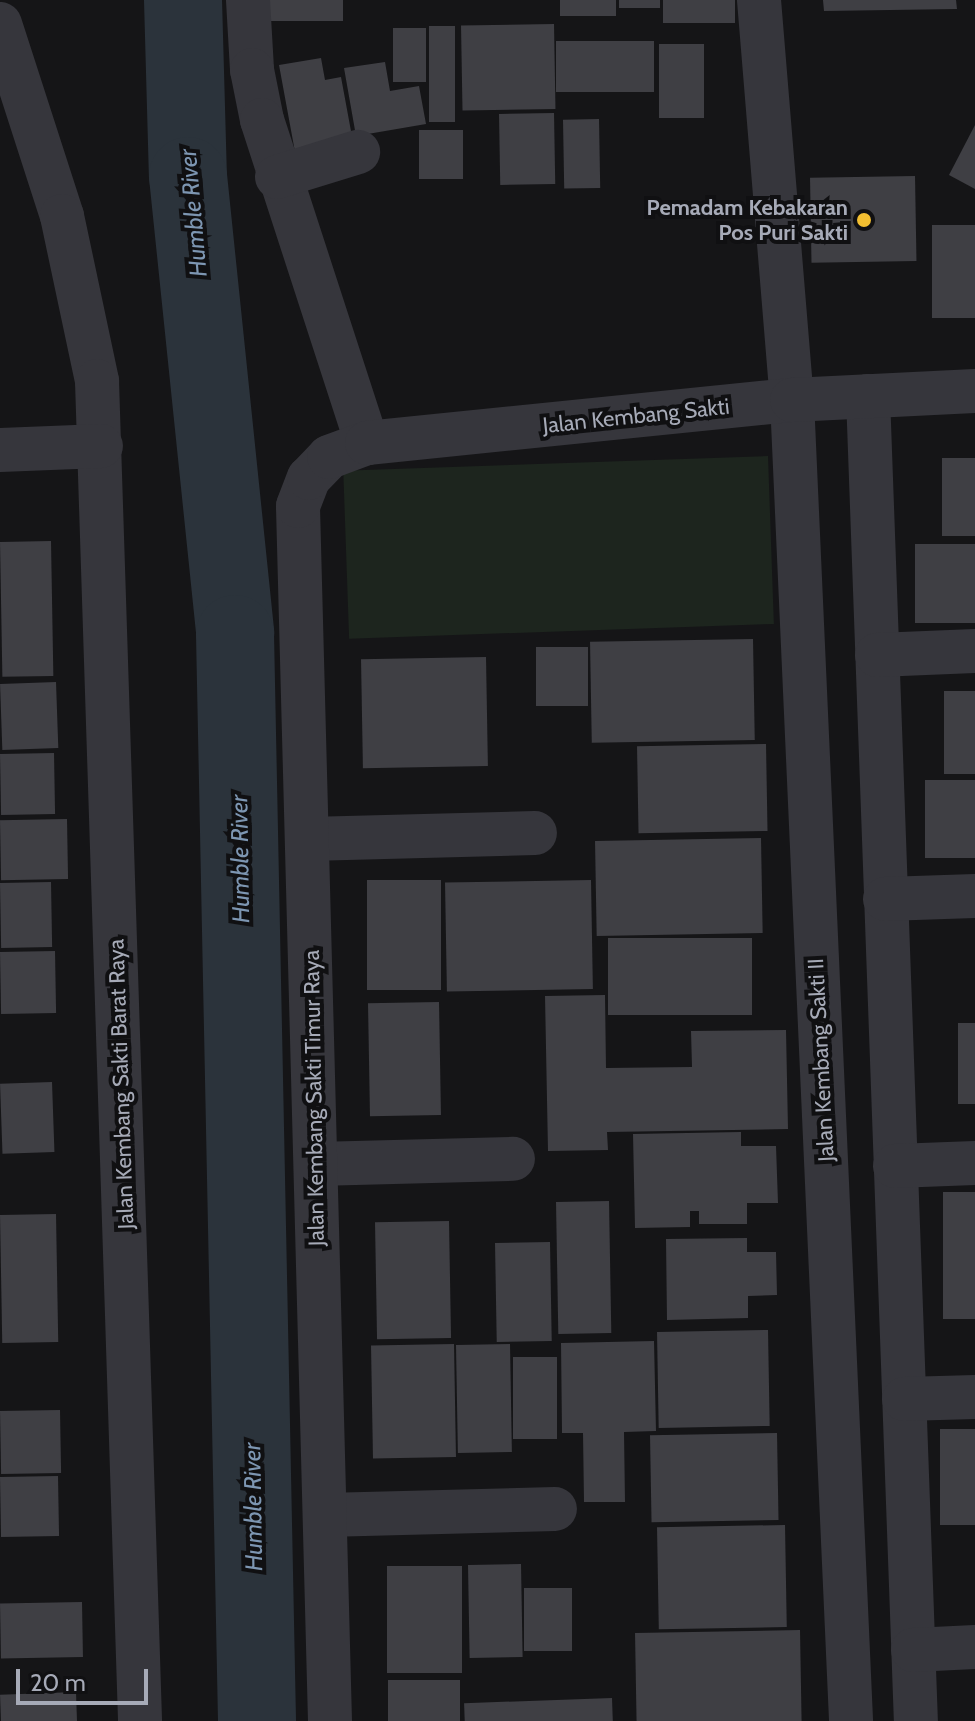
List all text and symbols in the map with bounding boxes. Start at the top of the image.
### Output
water label: Humble River [173,148,213,278]
place label: Pemadam Kebakaran Pos Puri Sakti [647,194,848,246]
marker: Pemadam Kebakaran Pos Puri Sakti [855,211,873,229]
street label: Jalan Kembang Sakti [541,393,731,439]
water label: Humble River [224,795,256,923]
street label: Jalan Kembang Sakti Barat Raya [103,938,139,1230]
street label: Jalan Kembang Sakti Timur Raya [298,950,330,1246]
street label: Jalan Kembang Sakti II [802,958,840,1162]
water label: Humble River [237,1443,269,1571]
scale bar [20,1653,152,1703]
text: 20 m [30,1668,86,1697]

